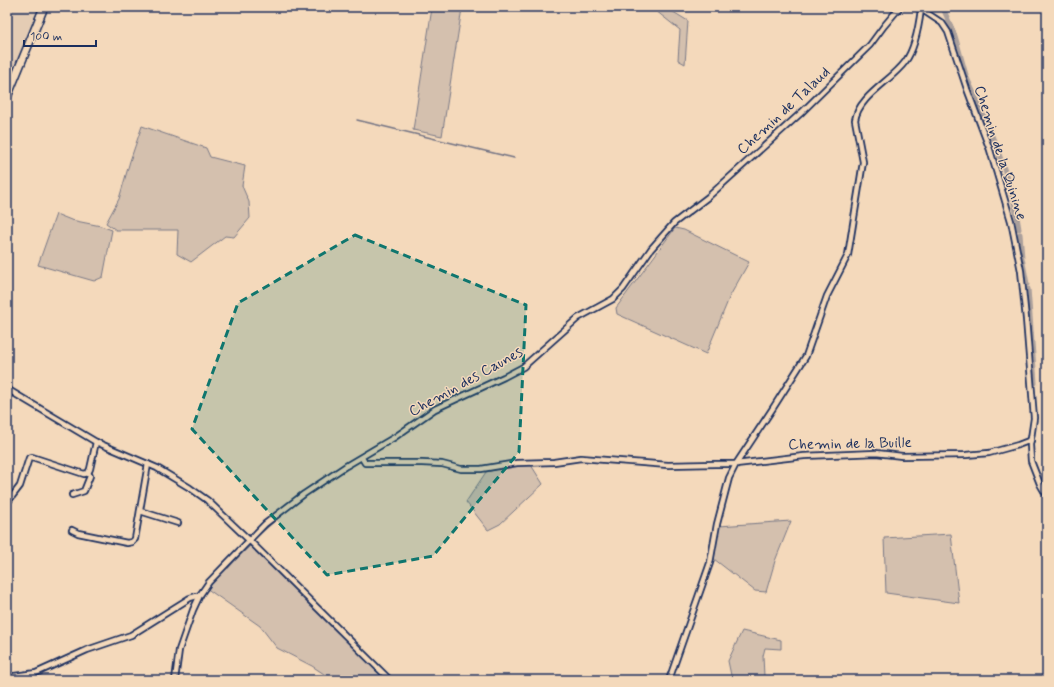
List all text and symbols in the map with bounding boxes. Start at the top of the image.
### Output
scale bar [24,22,96,48]
text: 100 m [30,29,62,45]
street label: Chemin de Talaud [733,63,835,159]
street label: Chemin de la Quinine [969,83,1031,223]
street label: Chemin des Caunes [405,342,527,422]
street label: Chemin de la Buille [788,433,912,455]

